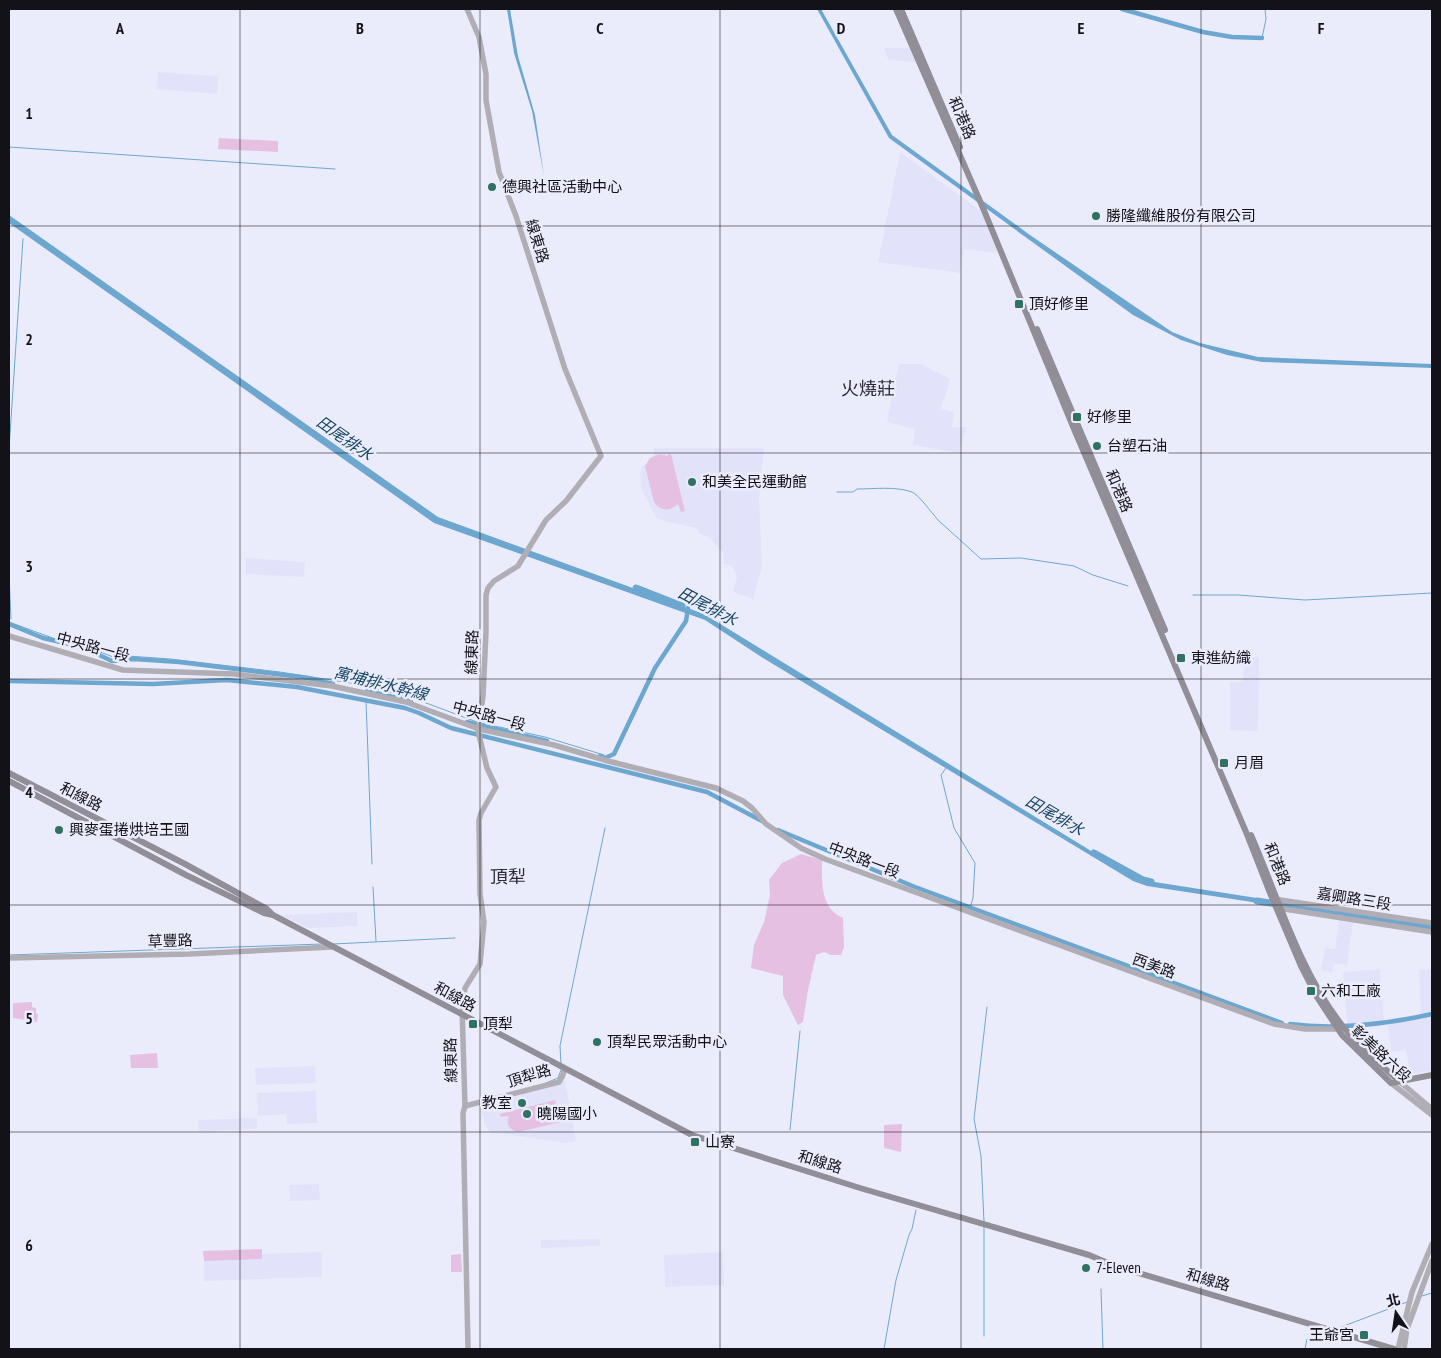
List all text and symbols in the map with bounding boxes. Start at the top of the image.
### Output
text: A [115,18,125,38]
text: B [356,18,364,38]
text: C [596,18,604,38]
text: D [837,18,846,38]
text: E [1078,18,1085,38]
text: F [1318,18,1325,38]
street label: 和港路 [945,93,980,142]
text: 1 [25,103,33,123]
place label: 德興社區活動中心 [502,177,622,196]
marker: 德興社區活動中心 [486,181,498,193]
place label: 勝隆纖維股份有限公司 [1106,206,1256,225]
marker: 勝隆纖維股份有限公司 [1090,210,1102,222]
street label: 線東路 [522,217,553,265]
place label: 頂好修里 [1029,294,1089,313]
marker: 頂好修里 [1013,298,1025,310]
text: 2 [25,329,33,349]
district label: 火燒莊 [841,377,895,400]
place label: 好修里 [1087,407,1132,426]
water label: 田尾排水 [313,411,378,465]
marker: 好修里 [1071,411,1083,423]
place label: 台塑石油 [1107,436,1167,455]
marker: 台塑石油 [1091,440,1103,452]
street label: 和港路 [1102,466,1137,515]
place label: 和美全民運動館 [702,472,807,491]
marker: 和美全民運動館 [686,476,698,488]
text: 3 [25,556,33,576]
water label: 田尾排水 [675,582,742,630]
street label: 中央路一段 [54,628,132,665]
street label: 線東路 [461,629,482,675]
place label: 東進紡織 [1191,648,1251,667]
marker: 東進紡織 [1175,652,1187,664]
water label: 寓埔排水幹線 [332,662,432,705]
street label: 中央路一段 [450,697,528,734]
place label: 月眉 [1234,753,1264,772]
marker: 月眉 [1218,757,1230,769]
street label: 和線路 [57,778,106,815]
text: 4 [25,782,33,802]
water label: 田尾排水 [1022,790,1089,840]
place label: 興麥蛋捲烘培王國 [69,820,189,839]
marker: 興麥蛋捲烘培王國 [53,824,65,836]
street label: 中央路一段 [826,837,903,882]
street label: 和港路 [1260,839,1295,888]
district label: 頂犁 [490,865,526,888]
street label: 嘉卿路三段 [1316,883,1393,914]
street label: 草豐路 [147,930,193,951]
street label: 西美路 [1130,949,1179,982]
street label: 和線路 [431,978,480,1016]
place label: 六和工廠 [1321,981,1381,1000]
marker: 六和工廠 [1305,985,1317,997]
text: 5 [25,1008,33,1028]
place label: 頂犁 [483,1014,513,1033]
marker: 頂犁 [467,1018,479,1030]
street label: 彰美路六段 [1347,1021,1415,1086]
place label: 頂犁民眾活動中心 [607,1032,727,1051]
marker: 頂犁民眾活動中心 [591,1036,603,1048]
street label: 線東路 [441,1037,460,1083]
street label: 頂犁路 [505,1060,553,1091]
place label: 教室 [482,1093,512,1112]
marker: 教室 [516,1097,528,1109]
place label: 曉陽國小 [537,1104,597,1123]
marker: 曉陽國小 [521,1108,533,1120]
place label: 山寮 [705,1132,735,1151]
marker: 山寮 [689,1136,701,1148]
street label: 和線路 [796,1146,844,1177]
text: 6 [25,1235,33,1255]
place label: 7-Eleven [1096,1258,1141,1277]
marker: 7-Eleven [1080,1262,1092,1274]
street label: 和線路 [1184,1264,1232,1295]
north arrow [1371,1288,1421,1338]
text: 北 [1384,1290,1402,1311]
place label: 王爺宮 [1309,1325,1354,1344]
marker: 王爺宮 [1358,1329,1370,1341]

